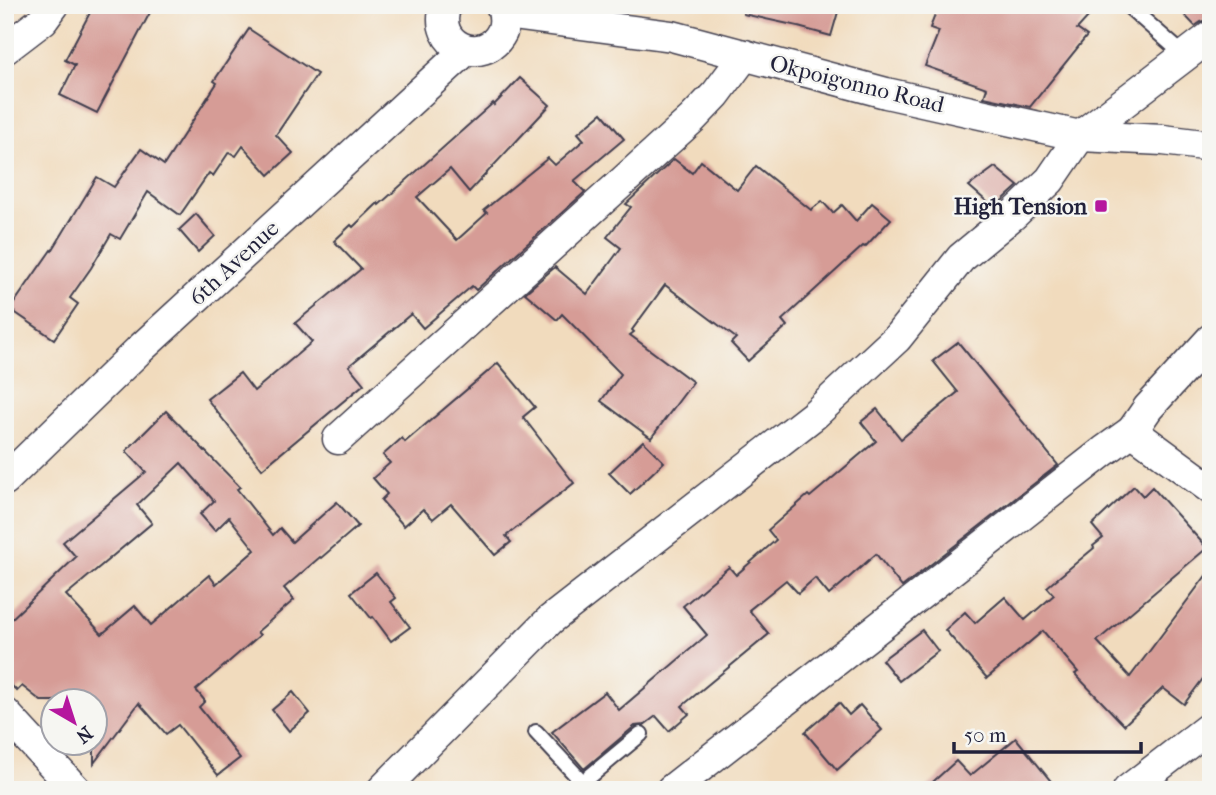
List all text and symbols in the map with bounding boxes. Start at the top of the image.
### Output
street label: Okpoigonno Road [767,49,947,119]
place label: High Tension [954,193,1088,220]
marker: High Tension [1093,198,1109,214]
street label: 6th Avenue [184,215,284,311]
north arrow [38,686,108,756]
scale bar [954,711,1141,755]
text: N [71,721,97,748]
text: 50 m [964,723,1007,747]

